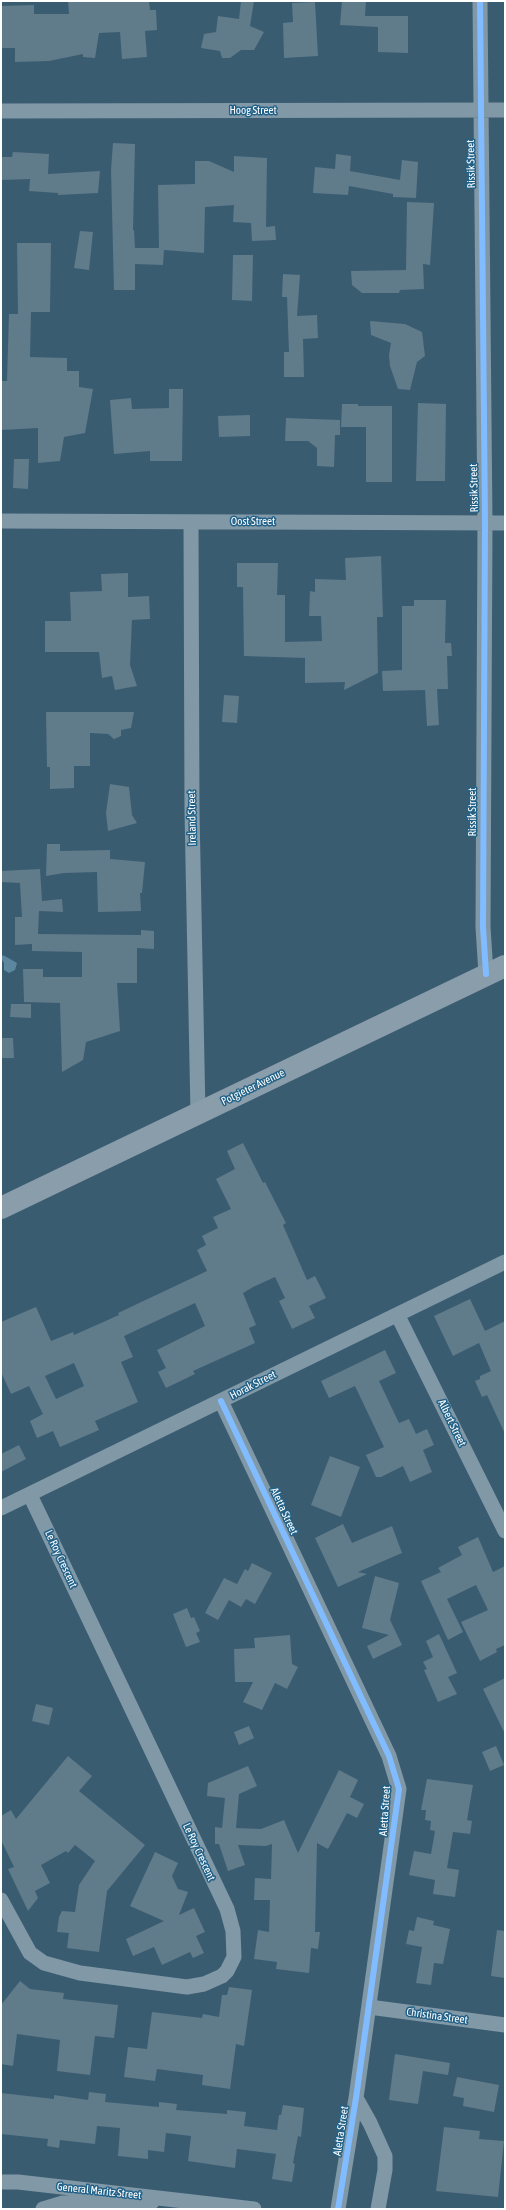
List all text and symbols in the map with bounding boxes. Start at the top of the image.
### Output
street label: Hoog Street [229,104,277,118]
street label: Rissik Street [464,139,478,189]
street label: Rissik Street [467,463,481,513]
street label: Oost Street [231,515,275,529]
street label: Rissik Street [466,788,480,836]
street label: Ireland Street [185,790,199,846]
street label: Potgieter Avenue [219,1066,287,1108]
street label: Horak Street [228,1368,278,1402]
street label: Albert Street [435,1397,469,1449]
street label: Aletta Street [267,1485,301,1537]
street label: Le Roy Crescent [42,1528,80,1590]
street label: Aletta Street [377,1785,393,1837]
street label: Le Roy Crescent [180,1821,218,1883]
street label: Christina Street [406,2005,468,2027]
street label: Aletta Street [331,2105,351,2157]
street label: General Maritz Street [56,2180,142,2202]

